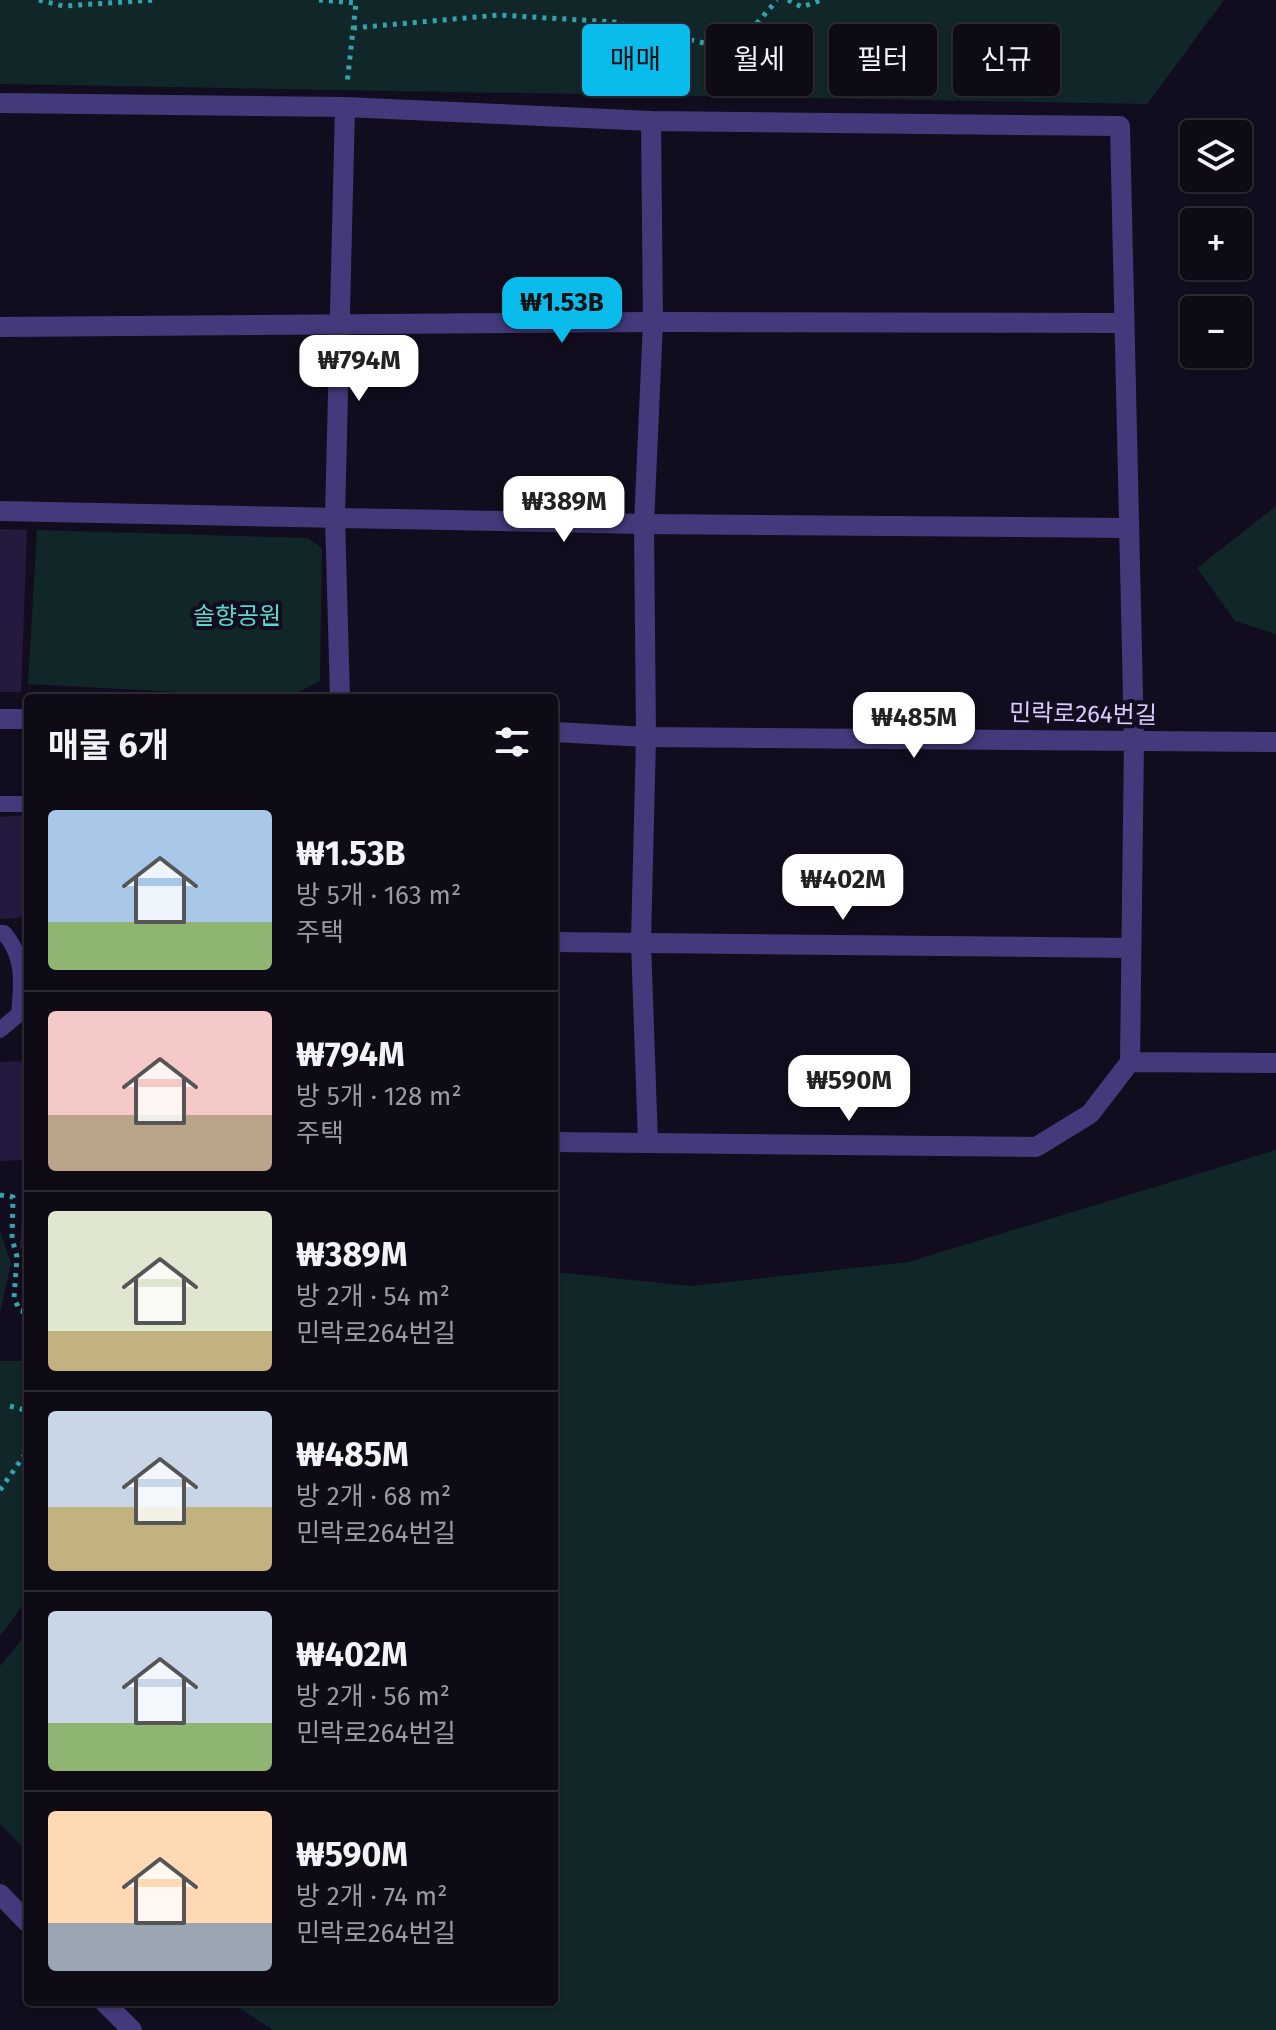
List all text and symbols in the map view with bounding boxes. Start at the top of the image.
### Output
chip: 매매 [582,24,690,96]
chip: 월세 [706,24,813,96]
chip: 필터 [829,24,937,96]
chip: 신규 [953,24,1060,96]
map controls [1180,120,1252,368]
button: layers [1180,120,1252,192]
button: + [1180,208,1252,280]
pin: ₩1.53B [497,277,627,345]
text: ₩1.53B [520,287,604,318]
button: − [1180,296,1252,368]
pin: ₩794M [303,335,415,403]
text: ₩794M [317,345,401,376]
pin: ₩389M [508,476,620,544]
text: ₩389M [521,486,607,517]
park label: 솔향공원 [193,602,281,630]
pin: ₩485M [858,692,970,760]
street label: 민락로264번길 [1009,699,1157,729]
text: ₩485M [871,702,957,733]
icon: filters [490,720,534,764]
text: 매물 6개 [48,725,169,766]
text: ₩1.53B [296,833,406,874]
icon: home [112,842,208,938]
pin: ₩402M [787,854,899,922]
text: ₩402M [800,864,886,895]
text: 방 5개 · 163 m² [296,880,461,911]
text: 주택 [296,917,344,948]
text: ₩794M [296,1034,405,1075]
icon: home [112,1043,208,1139]
pin: ₩590M [793,1055,905,1123]
text: ₩590M [806,1065,892,1096]
text: 방 5개 · 128 m² [296,1081,462,1112]
text: 주택 [296,1118,344,1149]
text: ₩389M [296,1234,407,1275]
icon: home [112,1243,208,1339]
text: 방 2개 · 54 m² [296,1281,450,1312]
text: 민락로264번길 [296,1318,456,1349]
text: ₩485M [296,1434,409,1475]
icon: home [112,1443,208,1539]
text: 방 2개 · 68 m² [296,1481,451,1512]
text: 민락로264번길 [296,1518,456,1549]
text: ₩402M [296,1634,408,1675]
icon: home [112,1643,208,1739]
text: 방 2개 · 56 m² [296,1681,450,1712]
text: 민락로264번길 [296,1718,456,1749]
text: ₩590M [296,1834,408,1875]
icon: home [112,1843,208,1939]
text: 방 2개 · 74 m² [296,1881,447,1912]
text: 민락로264번길 [296,1918,456,1949]

